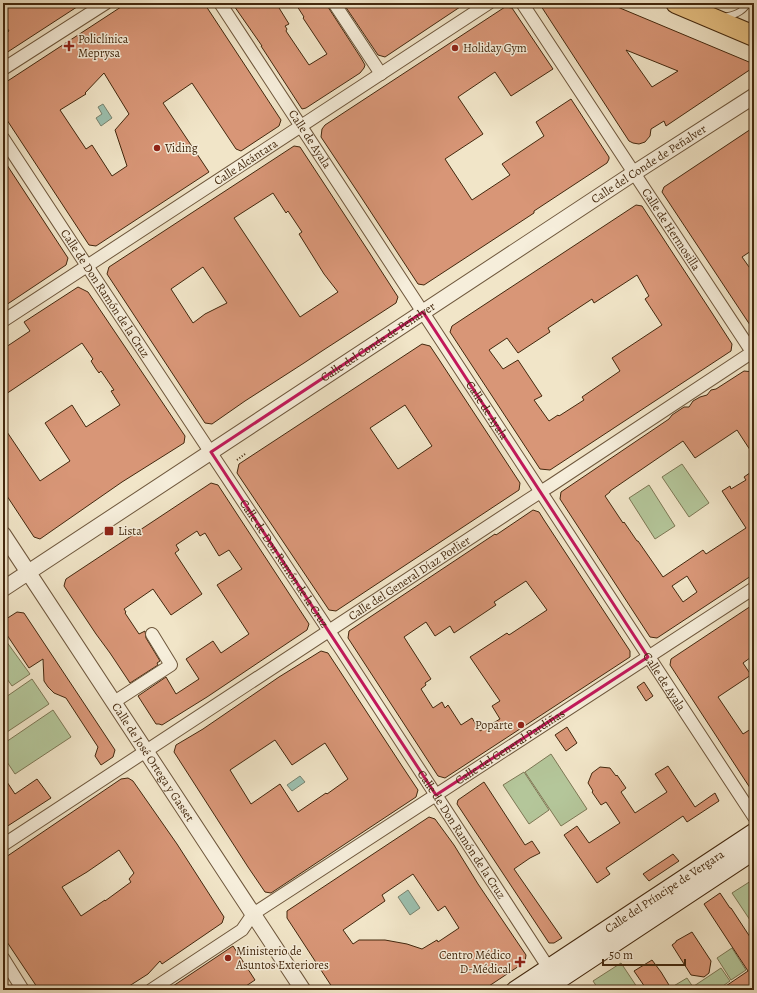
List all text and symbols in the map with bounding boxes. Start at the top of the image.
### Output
place label: Policlínica Meprysa [78,31,129,61]
marker: Policlínica Meprysa [63,40,75,52]
place label: Holiday Gym [463,40,527,56]
marker: Holiday Gym [450,43,460,53]
street label: Calle de Ayala [285,107,335,172]
street label: Calle del Conde de Peñalver [588,121,710,207]
street label: Calle Alcántara [211,135,281,189]
place label: Viding [164,140,198,156]
marker: Viding [152,143,162,153]
street label: Calle de Hermosilla [638,185,704,274]
street label: Calle de Don Ramón de la Cruz [57,226,154,361]
street label: Calle del Conde de Peñalver [317,298,439,385]
street label: Calle de Ayala [462,378,512,443]
street label: Calle de Don Ramón de la Cruz [236,496,333,631]
place label: Lista [118,523,142,539]
marker: Lista [103,525,115,537]
street label: Calle del General Díaz Porlier [345,532,474,624]
street label: Calle de Ayala [639,649,690,714]
street label: Calle de José Ortega y Gasset [108,699,198,825]
street label: Calle del General Pardiñas [452,705,568,788]
place label: Poparte [475,717,513,733]
marker: Poparte [516,720,526,730]
street label: Calle de Don Ramón de la Cruz [414,767,510,902]
street label: Calle del Príncipe de Vergara [602,846,727,937]
scale bar [603,941,685,967]
place label: Ministerio de Asuntos Exteriores [235,943,329,973]
place label: Centro Médico D-Médical [439,947,511,977]
text: 50 m [609,947,633,963]
marker: Ministerio de Asuntos Exteriores [223,953,233,963]
marker: Centro Médico D-Médical [514,956,526,968]

